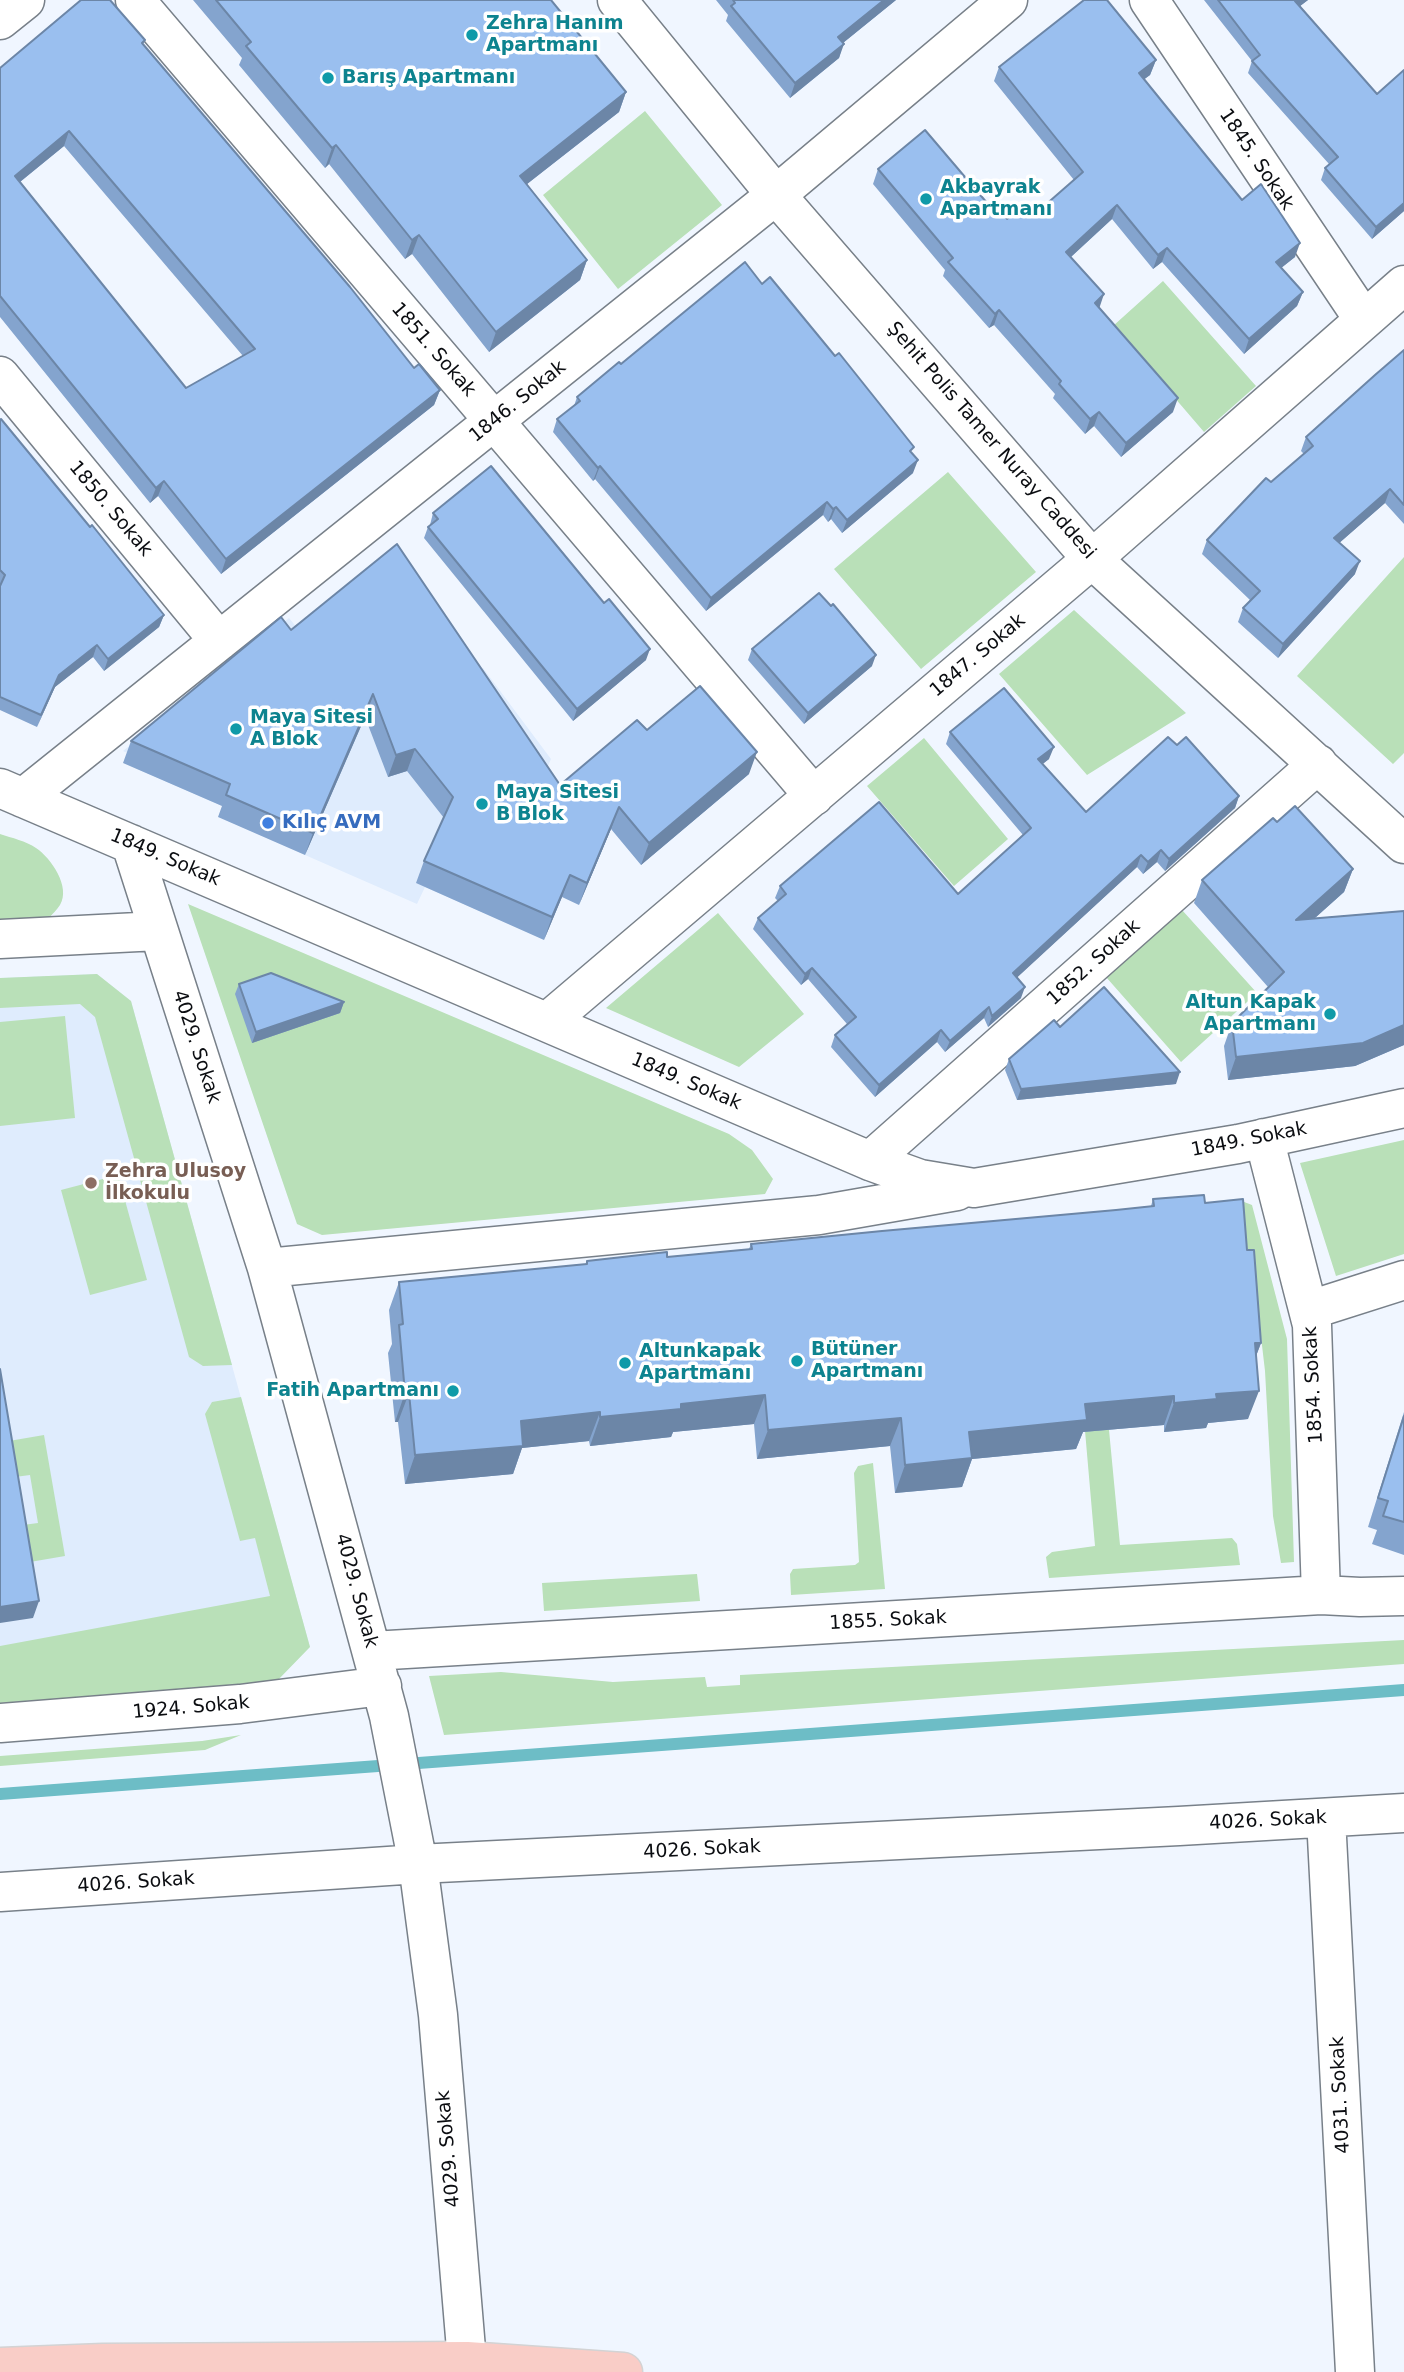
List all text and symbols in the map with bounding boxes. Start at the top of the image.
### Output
place label: Zehra Hanım Apartmanı [486,13,624,57]
marker: Zehra Hanım Apartmanı [464,27,480,43]
place label: Barış Apartmanı [342,67,515,89]
marker: Barış Apartmanı [320,70,336,86]
street label: 1845. Sokak [1214,105,1298,215]
place label: Akbayrak Apartmanı [940,177,1052,221]
marker: Akbayrak Apartmanı [918,191,934,207]
street label: 1851. Sokak [386,298,480,402]
street label: Şehit Polis Tamer Nuray Caddesi [882,318,1100,564]
street label: 1846. Sokak [465,356,571,448]
street label: 1850. Sokak [64,457,156,561]
street label: 1847. Sokak [926,610,1030,702]
place label: Maya Sitesi A Blok [250,707,373,751]
marker: Maya Sitesi A Blok [228,721,244,737]
place label: Maya Sitesi B Blok [496,782,619,826]
marker: Maya Sitesi B Blok [474,796,490,812]
place label: Kılıç AVM [282,812,381,834]
marker: Kılıç AVM [260,815,276,831]
street label: 1849. Sokak [106,825,224,891]
street label: 1852. Sokak [1043,915,1145,1011]
street label: 4029. Sokak [167,988,225,1106]
place label: Altun Kapak Apartmanı [1185,992,1316,1036]
marker: Altun Kapak Apartmanı [1322,1006,1338,1022]
street label: 1849. Sokak [627,1049,745,1115]
street label: 1849. Sokak [1189,1118,1309,1162]
place label: Zehra Ulusoy İlkokulu [105,1161,246,1205]
marker: Zehra Ulusoy İlkokulu [83,1175,99,1191]
street label: 1854. Sokak [1300,1326,1328,1444]
place label: Bütüner Apartmanı [811,1339,923,1383]
place label: Altunkapak Apartmanı [639,1341,761,1385]
marker: Bütüner Apartmanı [789,1353,805,1369]
marker: Altunkapak Apartmanı [617,1355,633,1371]
place label: Fatih Apartmanı [266,1380,439,1402]
marker: Fatih Apartmanı [445,1383,461,1399]
street label: 4029. Sokak [330,1531,382,1651]
street label: 1855. Sokak [829,1607,947,1635]
street label: 1924. Sokak [132,1692,250,1724]
street label: 4026. Sokak [1209,1807,1327,1835]
street label: 4026. Sokak [643,1836,761,1864]
street label: 4026. Sokak [77,1868,195,1898]
street label: 4031. Sokak [1327,2036,1355,2154]
street label: 4029. Sokak [433,2090,465,2208]

